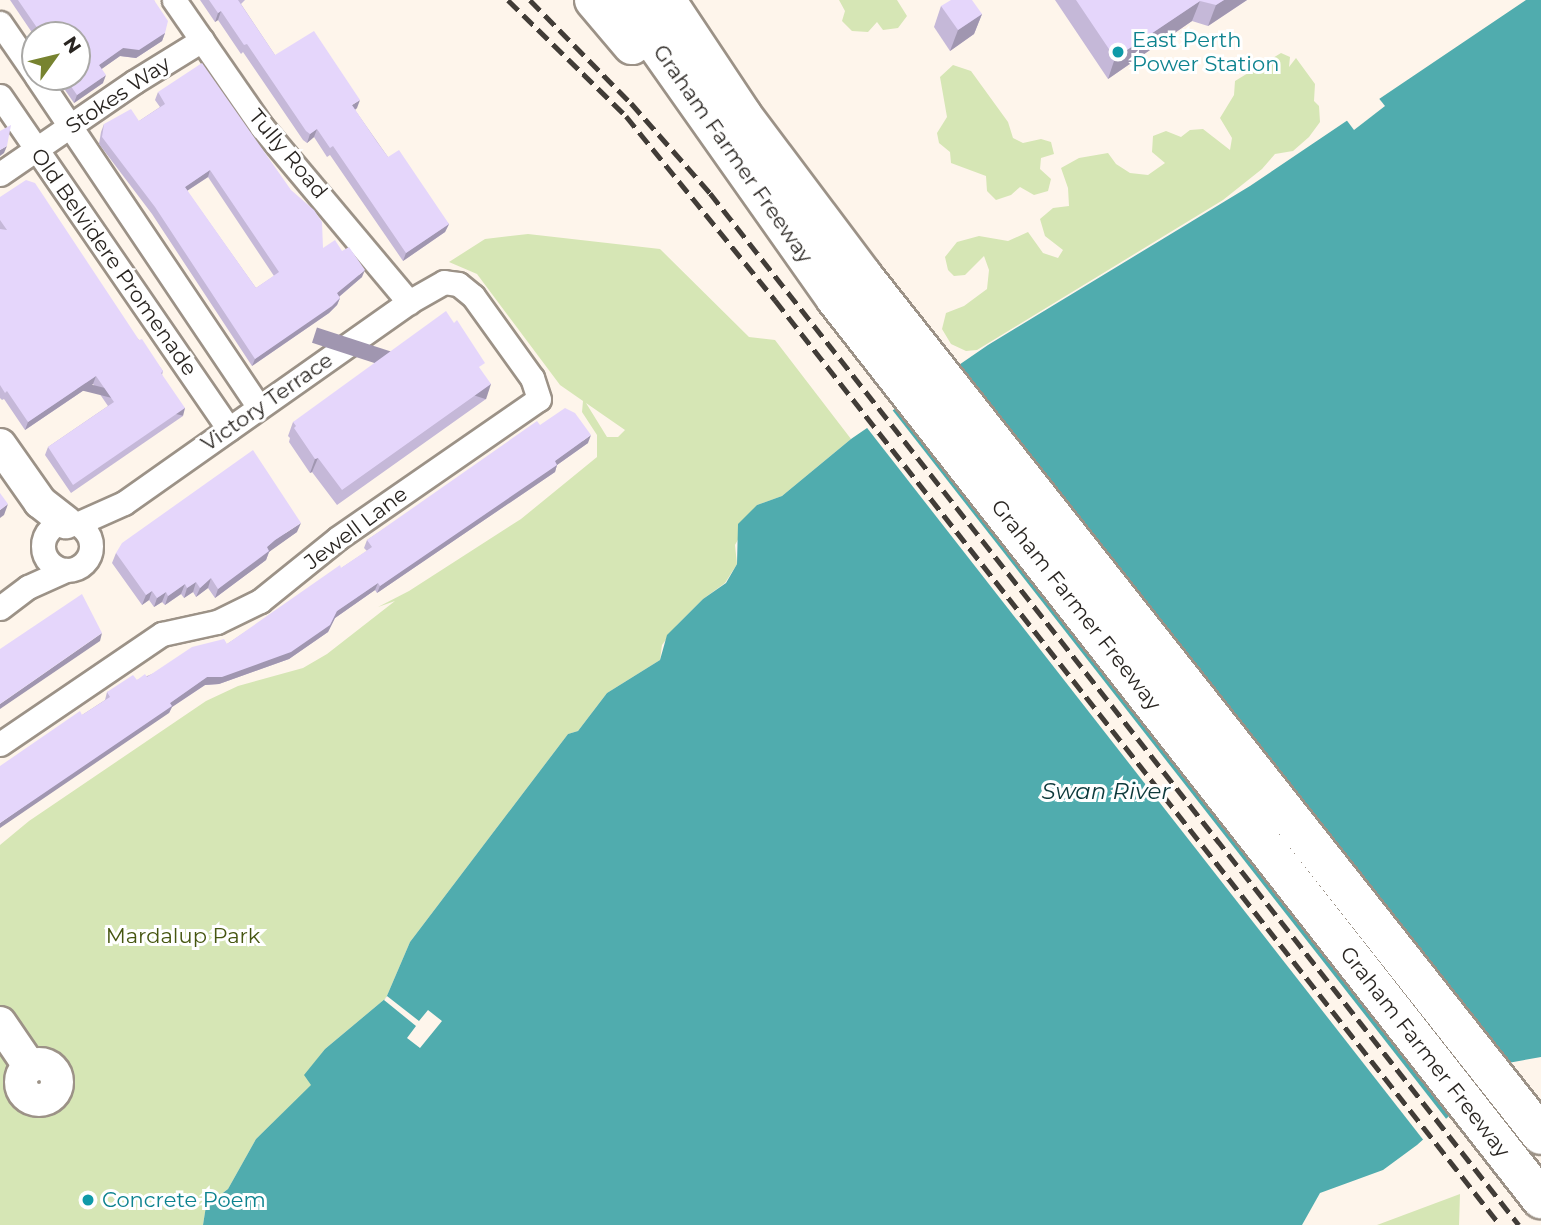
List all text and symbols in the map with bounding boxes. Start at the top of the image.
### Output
north arrow [21,21,91,91]
place label: East Perth Power Station [1132,27,1279,77]
text: N [58,32,86,58]
street label: Graham Farmer Freeway [648,40,818,268]
marker: East Perth Power Station [1110,44,1126,60]
street label: Stokes Way [61,51,175,139]
street label: Tully Road [243,104,333,204]
street label: Old Belvidere Promenade [26,143,202,381]
street label: Victory Terrace [197,347,337,457]
street label: Jewell Lane [300,481,412,575]
street label: Graham Farmer Freeway [986,495,1166,715]
water label: Swan River [1041,777,1171,805]
park label: Mardalup Park [106,923,260,949]
street label: Graham Farmer Freeway [1335,942,1515,1162]
place label: Concrete Poem [102,1187,266,1213]
marker: Concrete Poem [80,1192,96,1208]

